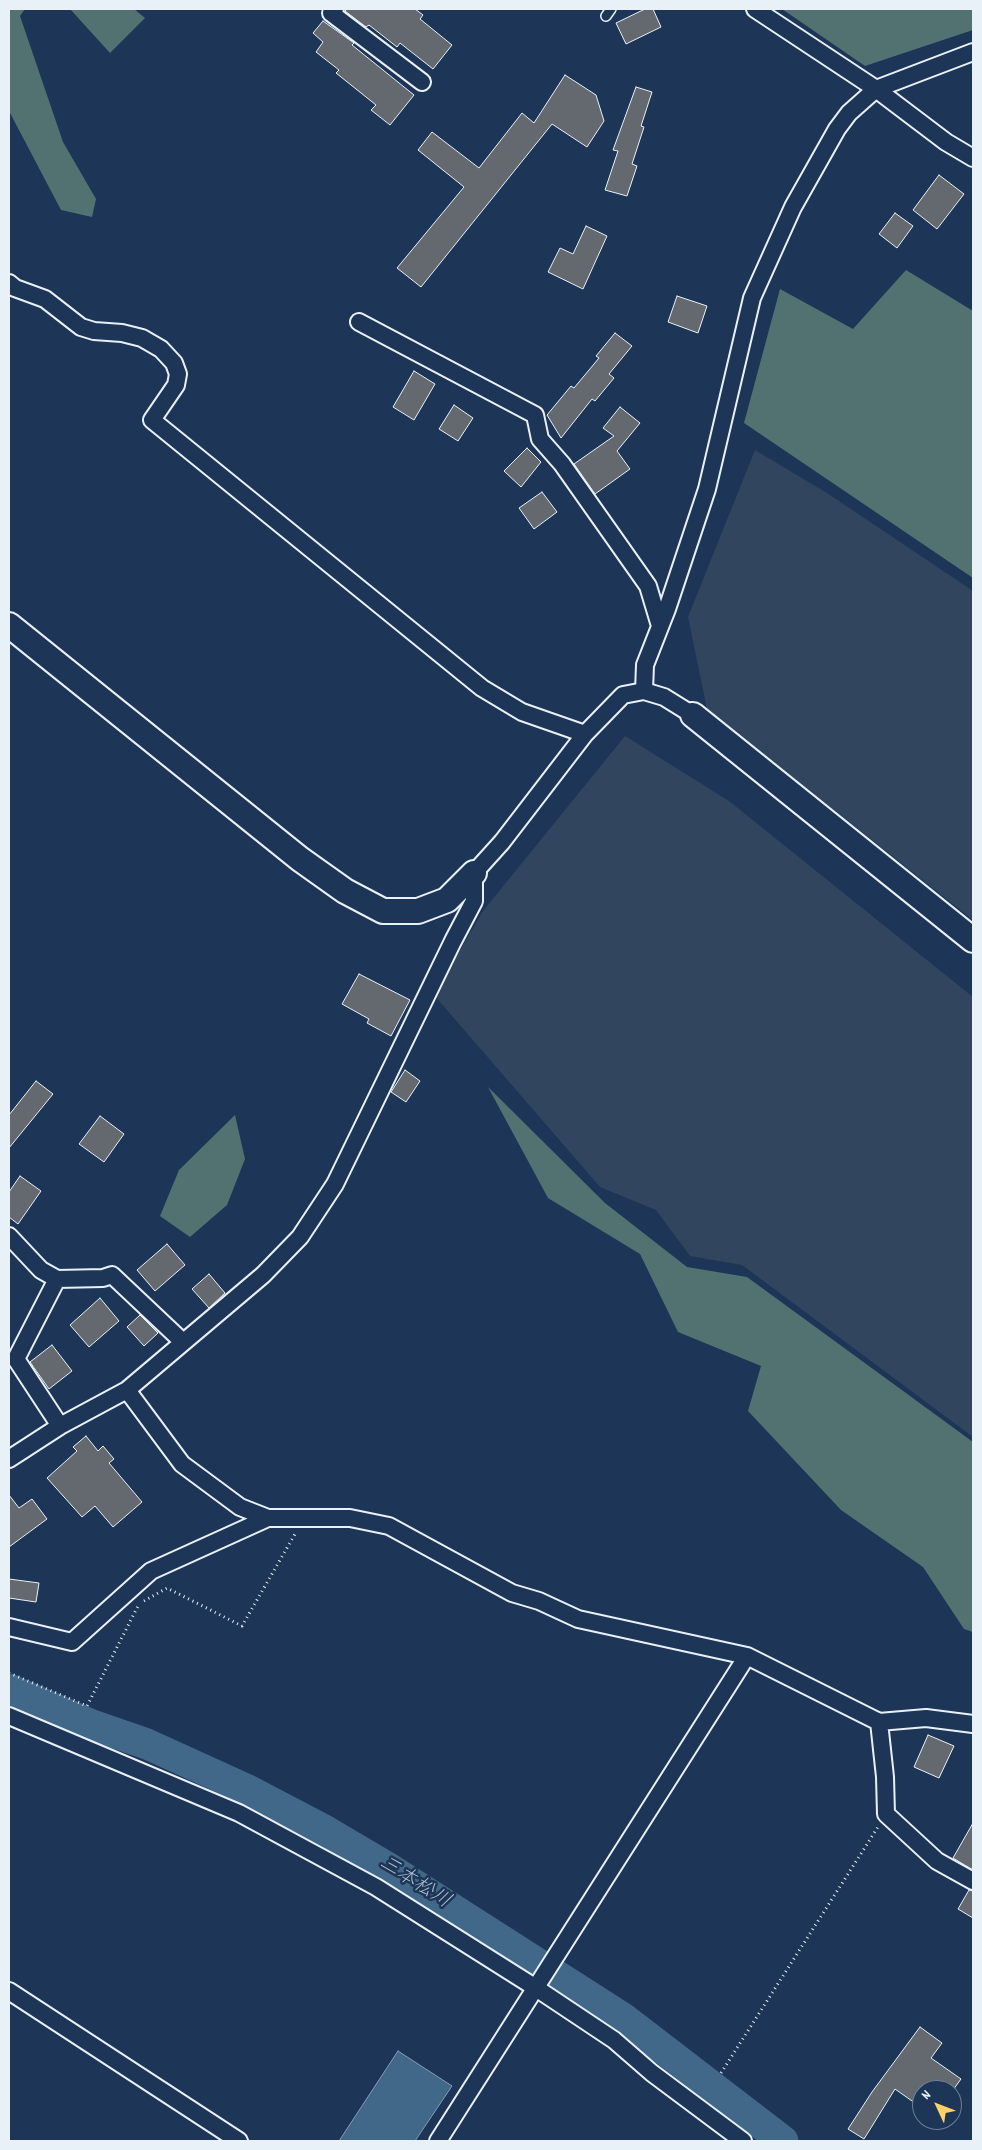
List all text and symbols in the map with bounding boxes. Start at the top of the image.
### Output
water label: 三本松川 [374,1853,454,1915]
north arrow [912,2080,962,2130]
text: N [917,2086,936,2105]

